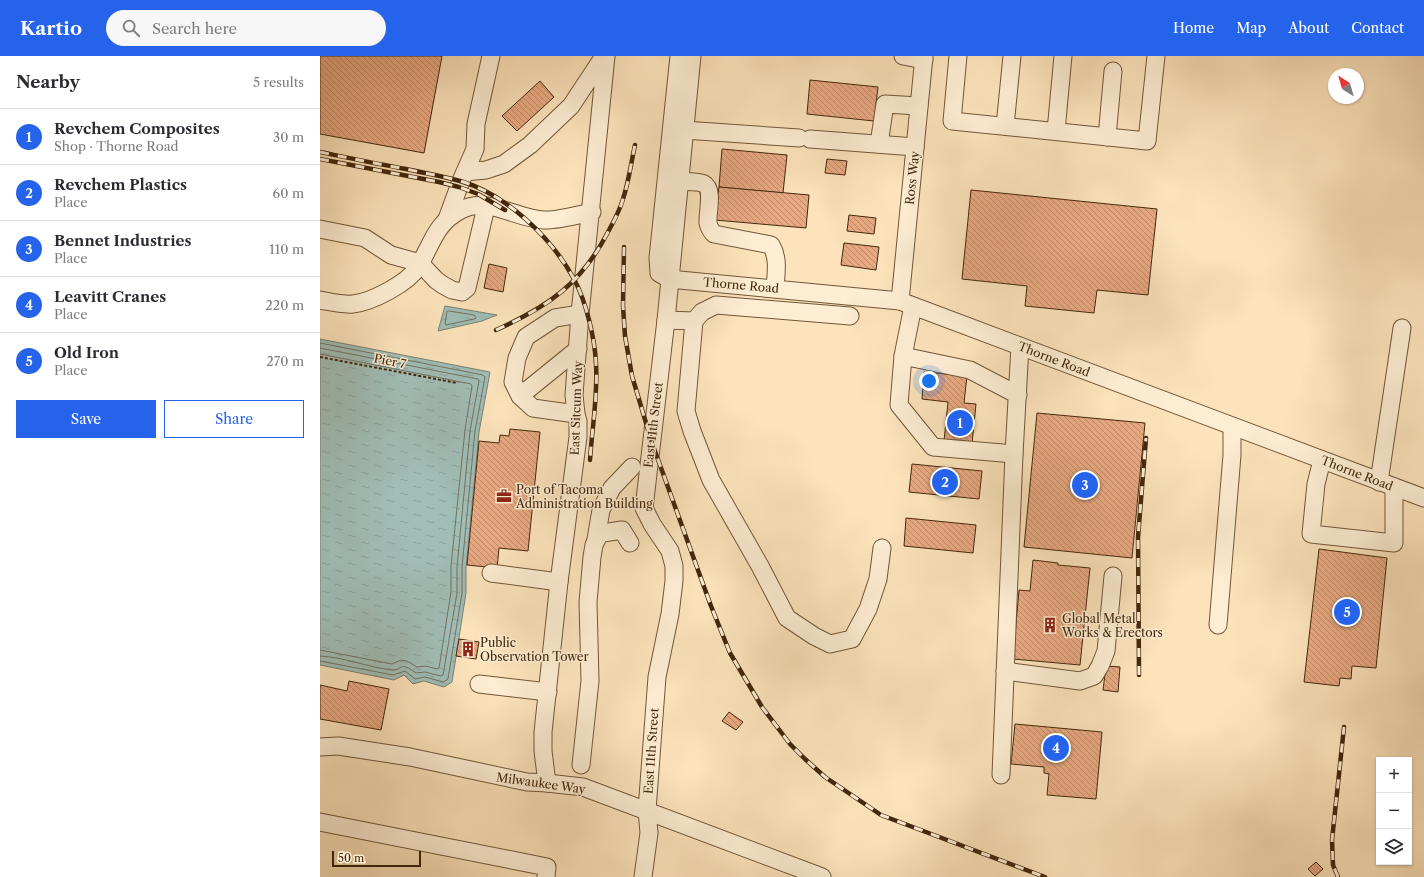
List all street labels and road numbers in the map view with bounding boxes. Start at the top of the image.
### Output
street label: Ross Way [902,150,922,206]
street label: Thorne Road [702,274,780,296]
street label: Thorne Road [1016,338,1093,380]
street label: Pier 7 [373,351,407,371]
street label: East Sitcum Way [567,360,585,456]
street label: East 11th Street [640,381,666,469]
street label: Thorne Road [1319,452,1396,494]
street label: East 11th Street [641,707,662,795]
street label: Milwaukee Way [495,769,587,797]

